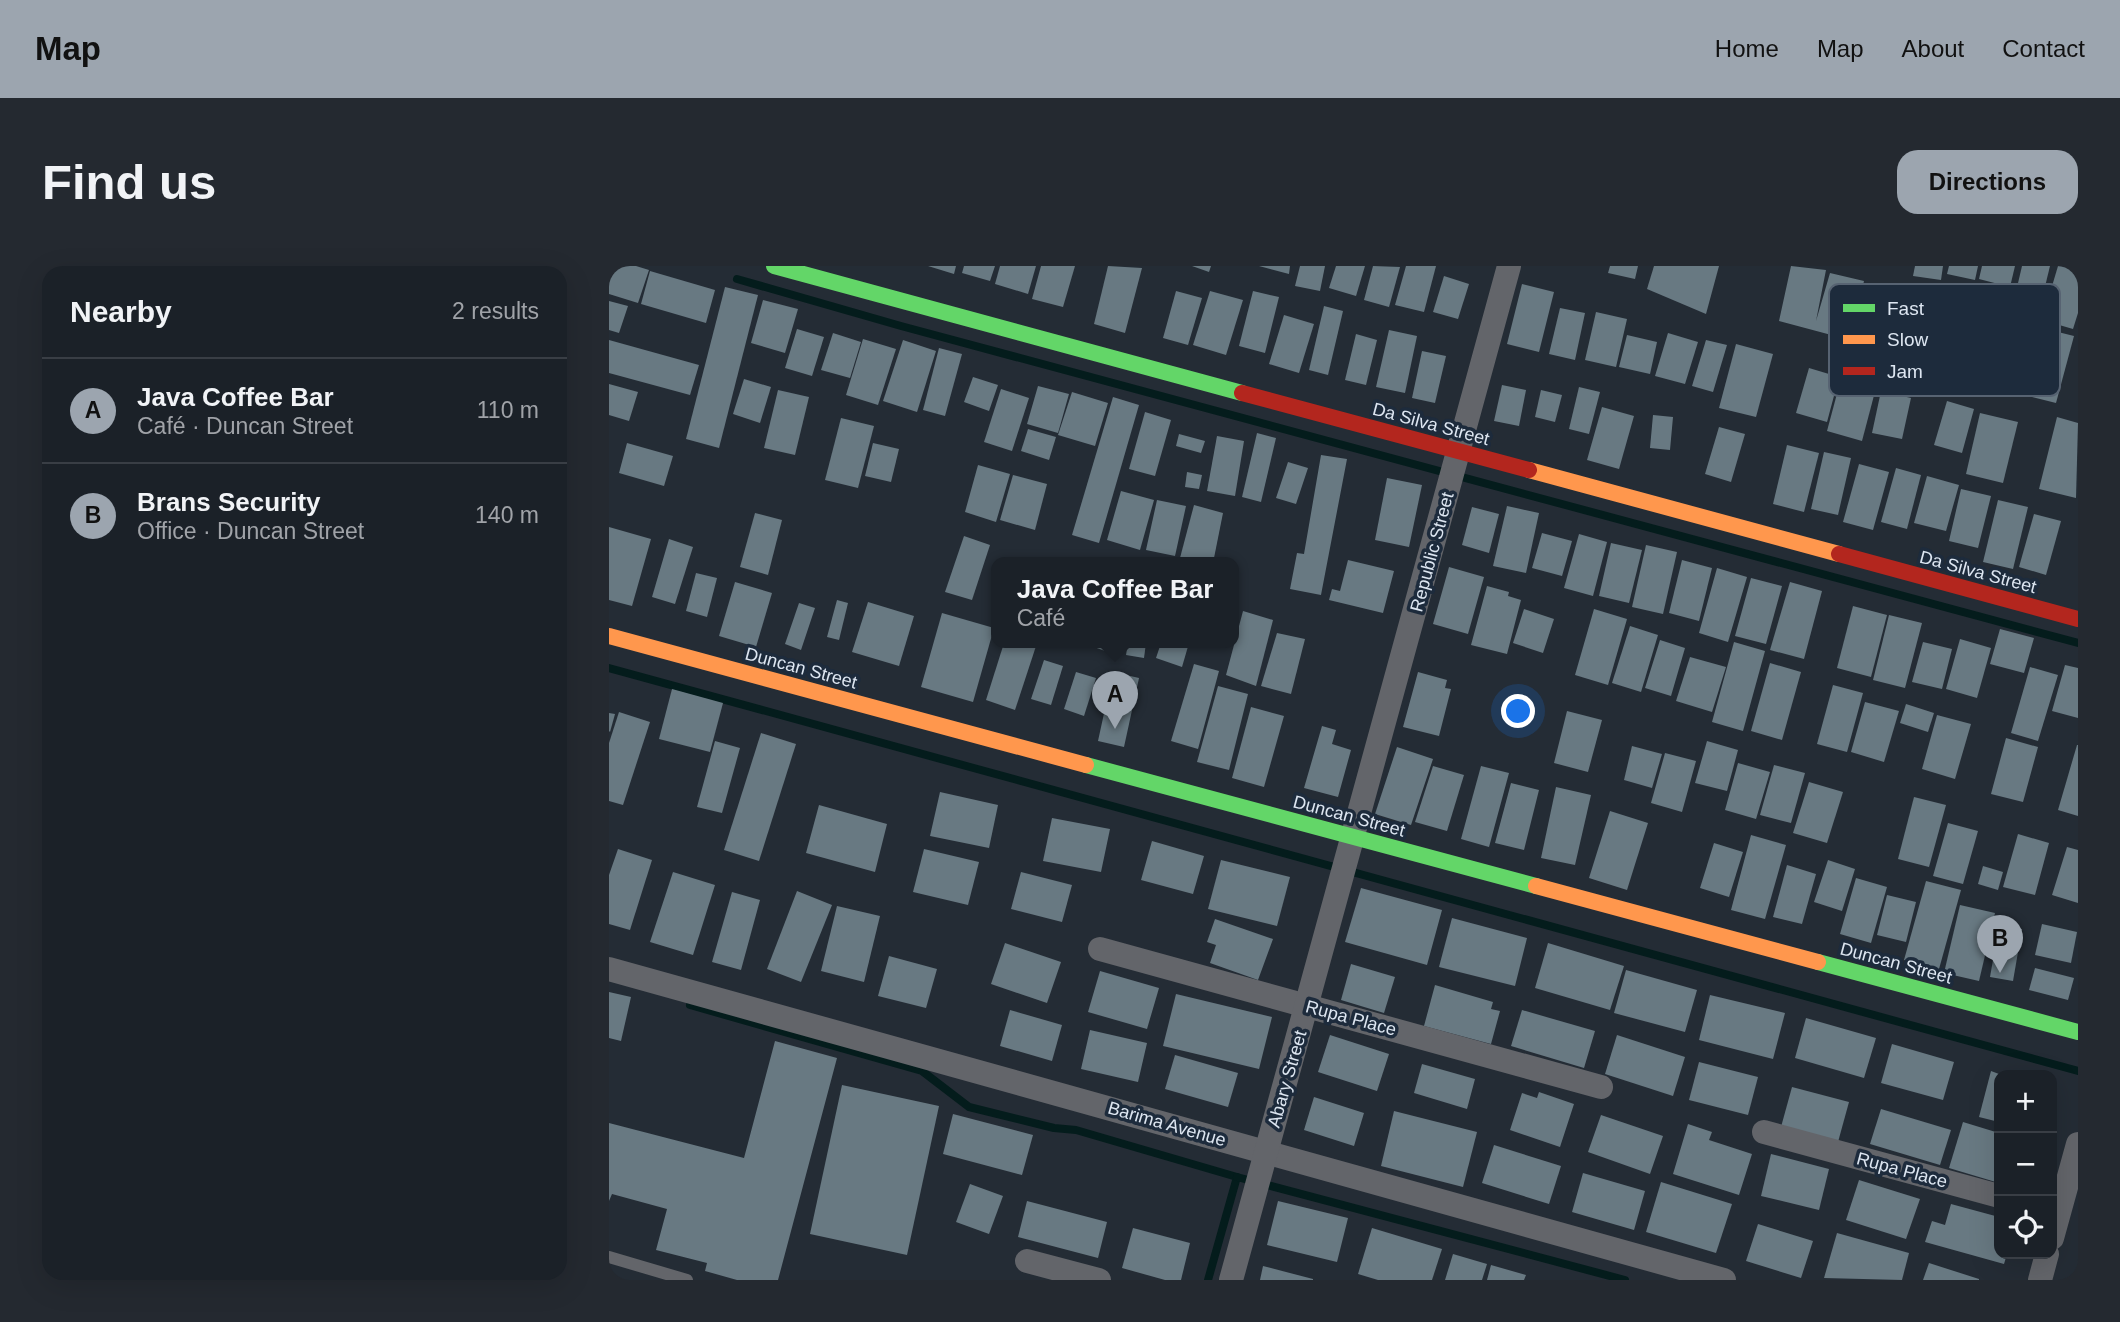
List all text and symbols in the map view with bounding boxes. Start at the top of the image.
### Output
text: Map [35,30,101,67]
text: Home [1715,35,1779,62]
text: Map [1817,35,1864,62]
text: About [1902,35,1964,62]
text: Contact [2002,35,2085,62]
button: Directions [1897,150,2078,214]
text: Find us [42,155,216,209]
legend [1829,284,2060,396]
text: Nearby [70,295,172,328]
text: 2 results [452,298,539,324]
text: Fast [1887,298,1925,319]
text: Slow [1887,329,1928,350]
text: Jam [1887,361,1923,382]
text: Java Coffee Bar [137,382,334,412]
text: A [85,397,101,423]
text: 110 m [477,397,539,423]
street label: Da Silva Street [1370,399,1492,449]
text: Café · Duncan Street [137,413,353,439]
text: Brans Security [137,487,321,517]
street label: Republic Street [1406,490,1458,614]
text: B [85,502,101,528]
text: 140 m [475,502,539,528]
text: Office · Duncan Street [137,518,364,544]
street label: Da Silva Street [1917,547,2039,597]
popup [991,557,1239,648]
text: Java Coffee Bar [1017,574,1213,604]
text: Café [1017,605,1065,631]
street label: Duncan Street [743,643,859,693]
pin: A [1092,671,1138,729]
your location [1501,694,1535,728]
street label: Duncan Street [1291,791,1407,841]
pin: B [1977,915,2023,973]
street label: Duncan Street [1838,938,1954,988]
street label: Rupa Place [1303,996,1399,1040]
street label: Abary Street [1264,1028,1310,1130]
map controls [1994,1070,2057,1259]
button: + [1994,1070,2057,1133]
street label: Barima Avenue [1106,1098,1228,1150]
button: − [1994,1133,2057,1196]
street label: Rupa Place [1854,1148,1950,1192]
button: locate [1994,1196,2057,1259]

